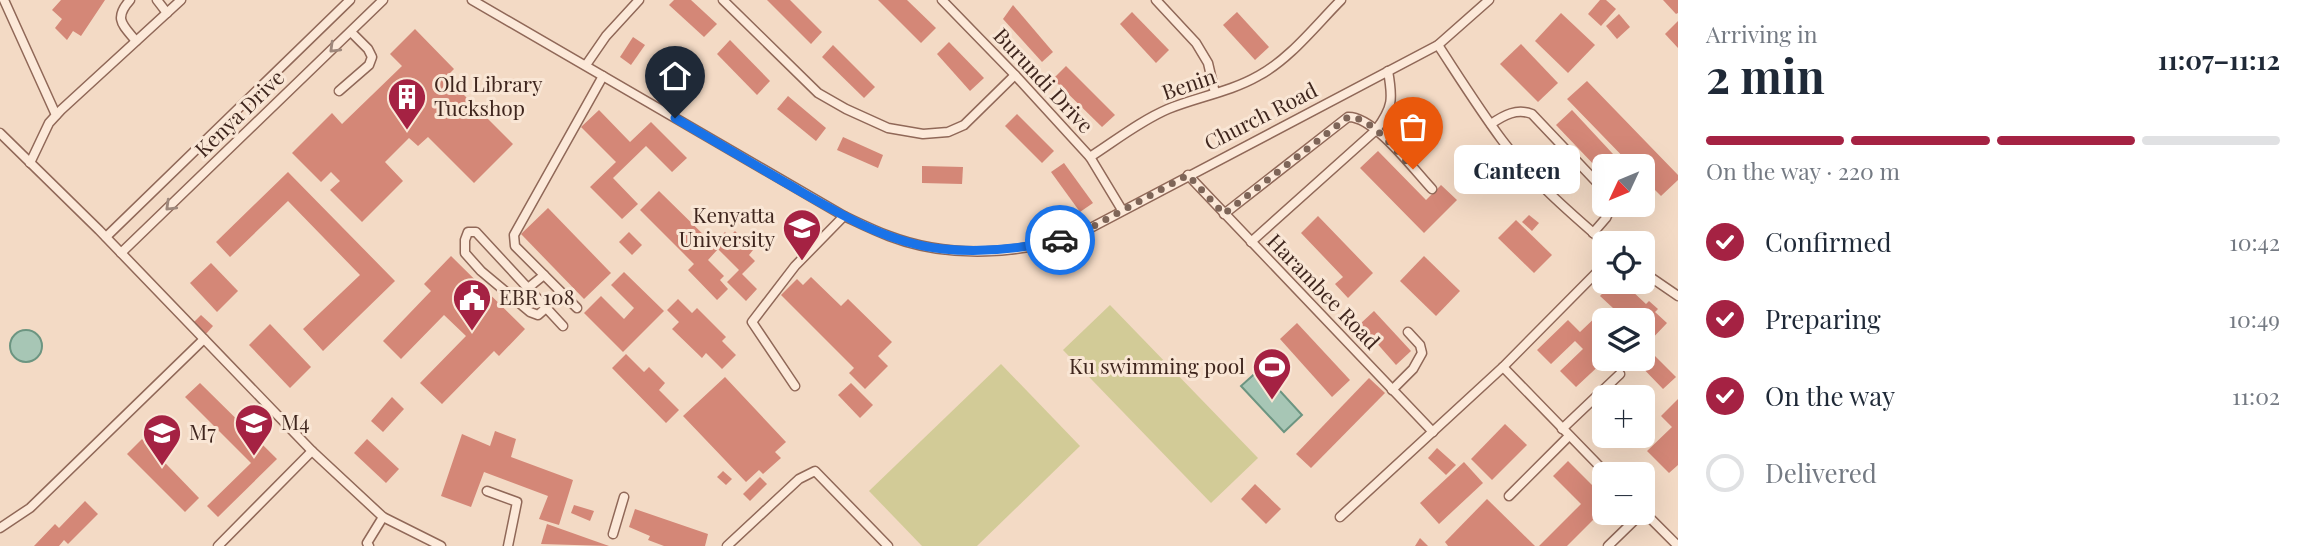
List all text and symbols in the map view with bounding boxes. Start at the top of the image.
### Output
text: Arriving in [1706,18,1818,49]
street label: Burundi Drive [988,21,1101,138]
one-way arrow [329,39,342,52]
text: 11:07–11:12 [2158,42,2280,77]
text: 2 min [1706,44,1825,106]
pin [645,46,705,118]
icon: home [656,57,694,95]
street label: Benin [1158,61,1219,105]
street label: Kenya Drive [188,63,289,162]
place label: Old Library Tuckshop [434,69,543,121]
street label: Church Road [1199,75,1321,156]
building icon: Old Library Tuckshop [386,76,428,131]
pin [1383,97,1443,169]
icon: bag [1394,108,1432,146]
callout: Canteen [1455,144,1581,194]
text: Canteen [1473,154,1561,185]
north arrow [1592,154,1656,217]
map controls [1592,154,1655,525]
text: On the way · 220 m [1706,155,1900,186]
one-way arrow [166,197,179,210]
place label: Kenyatta University [679,200,776,252]
courier [1025,205,1095,275]
school or university icon: Kenyatta University [781,207,823,262]
icon: car [1041,221,1079,259]
icon: check [1706,223,1744,261]
text: Confirmed [1765,224,1892,259]
text: 10:42 [2229,226,2280,257]
street label: Harambee Road [1262,227,1387,355]
button: locate [1592,231,1655,294]
public building icon: EBR 108 [451,277,493,332]
place label: EBR 108 [499,282,575,310]
icon: check [1706,300,1744,338]
text: Preparing [1765,301,1881,336]
text: 10:49 [2229,303,2280,334]
button: layers [1592,308,1655,371]
sports icon: Ku swimming pool [1251,346,1293,401]
place label: Ku swimming pool [1069,351,1245,379]
icon: check [1706,377,1744,415]
text: On the way [1765,378,1895,413]
text: 11:02 [2232,380,2280,411]
button: + [1592,385,1655,448]
school or university icon: M4 [233,402,275,457]
place label: M4 [281,407,310,435]
school or university icon: M7 [141,412,183,467]
place label: M7 [189,417,216,445]
text: Delivered [1765,455,1877,490]
button: − [1592,462,1655,525]

